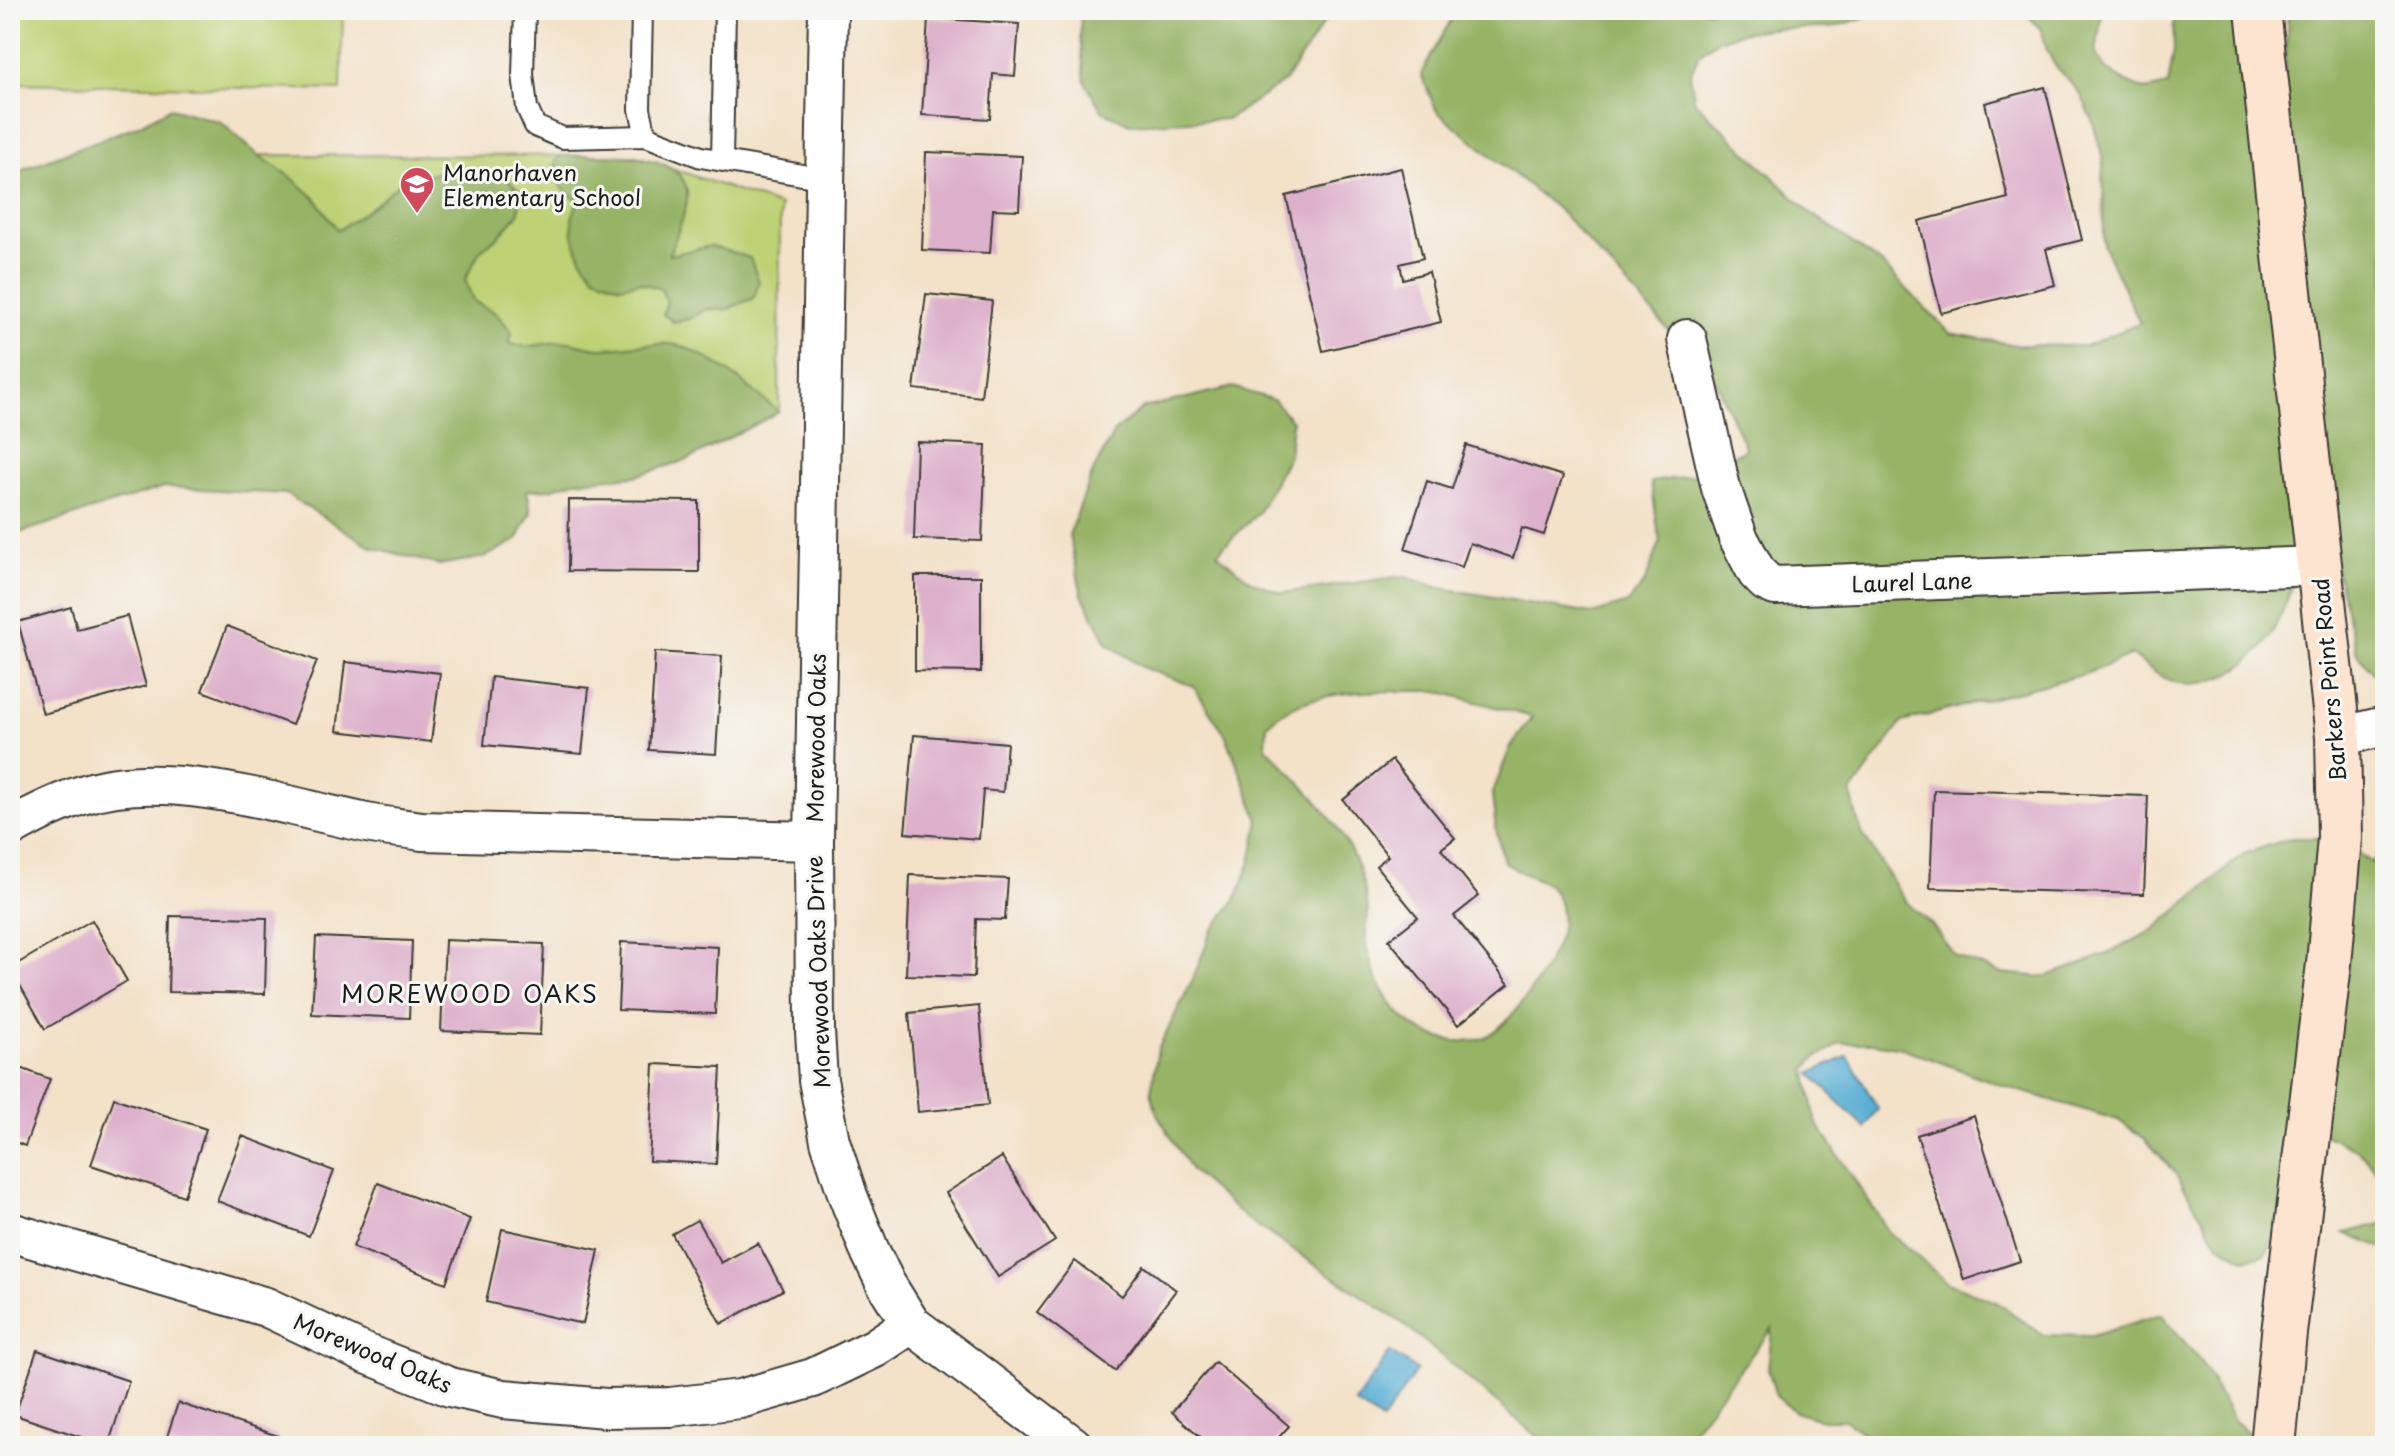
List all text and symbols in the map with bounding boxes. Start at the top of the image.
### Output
place label: Manorhaven Elementary School [443,155,641,213]
school or university icon: Manorhaven Elementary School [398,165,436,215]
street label: Laurel Lane [1851,562,1973,600]
street label: Barkers Point Road [2303,577,2353,783]
street label: Morewood Oaks [797,653,833,823]
street label: Morewood Oaks Drive [796,855,838,1089]
district label: MOREWOOD OAKS [341,975,599,1011]
street label: Morewood Oaks [289,1304,457,1400]

